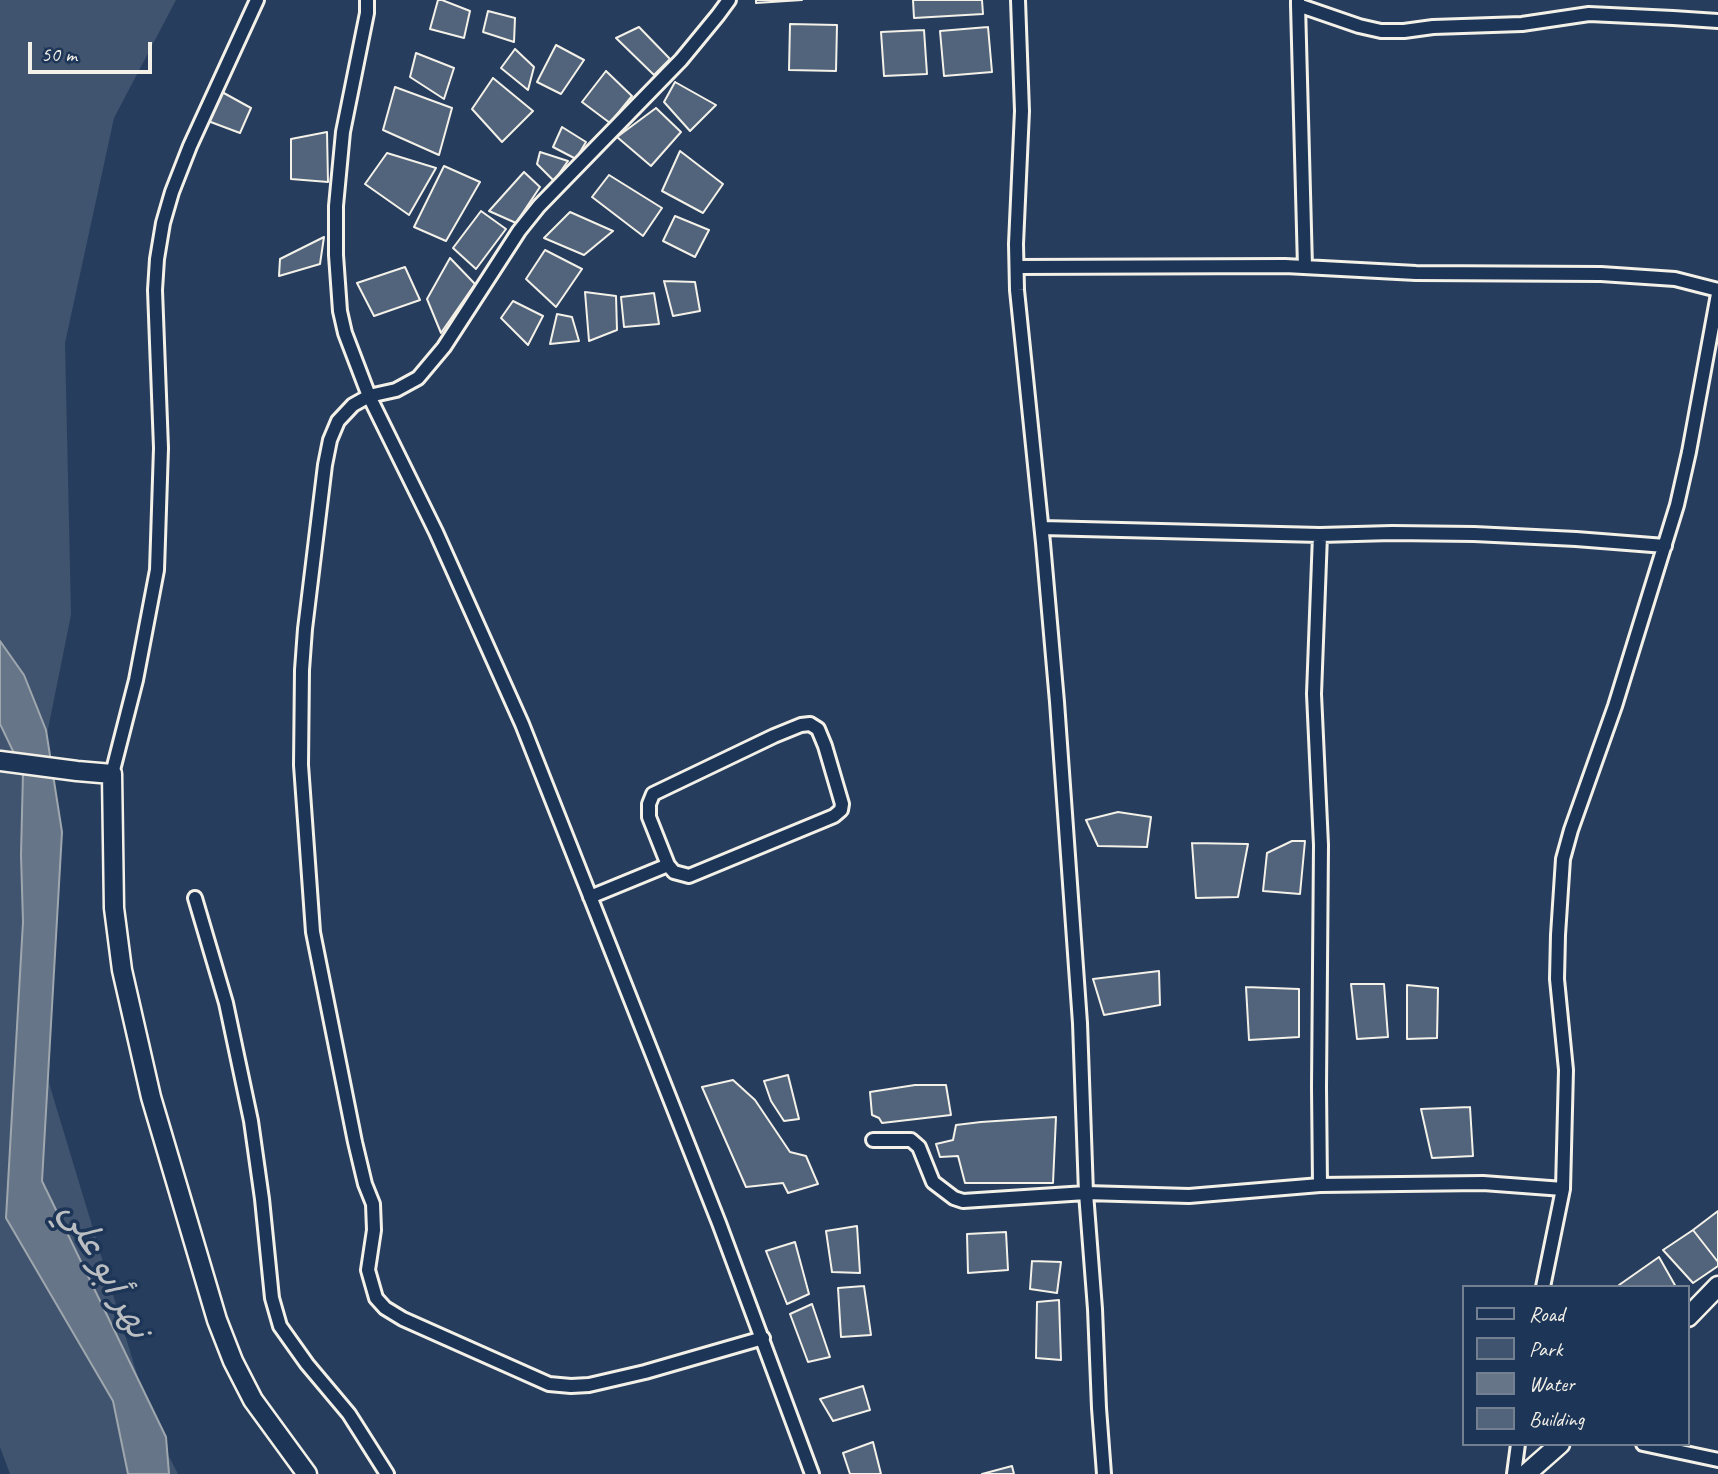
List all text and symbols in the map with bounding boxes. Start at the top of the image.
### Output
scale bar [32,28,156,72]
text: 50 m [41,41,77,67]
water label: نهر أبو علي [51,1195,159,1347]
legend [1462,1285,1690,1446]
text: Road [1529,1301,1564,1327]
text: Park [1529,1336,1562,1362]
text: Water [1529,1371,1575,1397]
text: Building [1529,1406,1584,1432]

